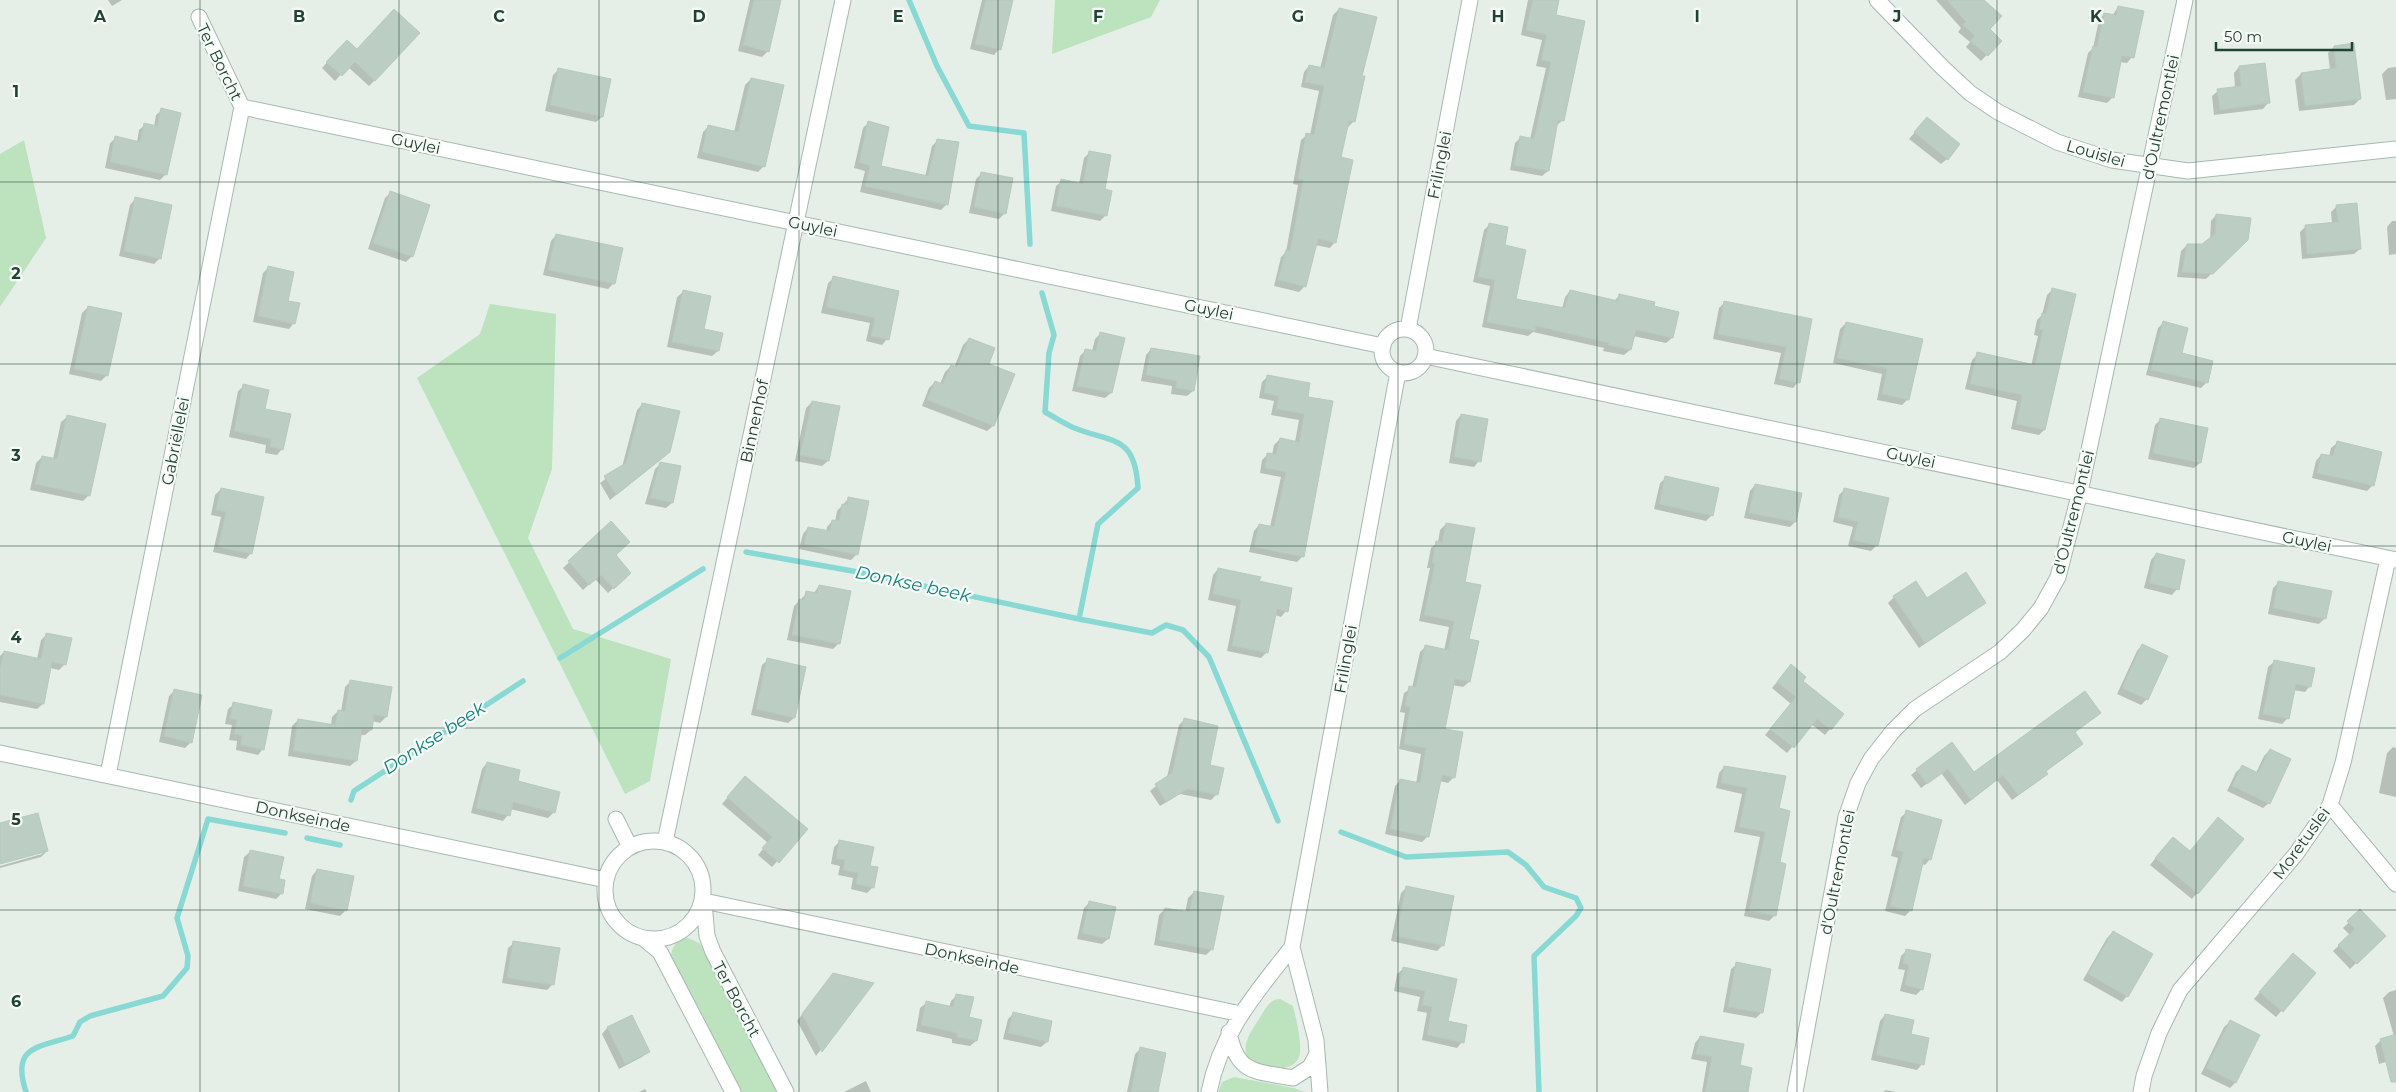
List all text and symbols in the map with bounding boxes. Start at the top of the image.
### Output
text: A [93,7,107,26]
text: B [293,7,305,26]
text: C [493,7,505,26]
text: D [692,7,706,26]
text: E [893,7,903,26]
text: F [1093,7,1103,26]
text: G [1292,7,1304,26]
text: H [1492,7,1504,26]
text: I [1694,7,1700,26]
text: J [1892,7,1901,26]
text: K [2090,7,2103,26]
scale bar [2216,20,2352,52]
street label: Ter Borcht [193,21,247,104]
text: 50 m [2224,27,2262,46]
street label: d'Oultremontlei [2138,53,2183,181]
text: 1 [13,82,19,101]
street label: Guylei [389,129,442,158]
street label: Frilinglei [1424,129,1455,201]
street label: Louislei [2064,136,2128,171]
street label: Guylei [786,212,839,241]
text: 2 [11,264,21,283]
street label: Guylei [1182,295,1235,324]
street label: Binnenhof [736,377,773,465]
street label: Gabriëllelei [158,395,193,487]
street label: Guylei [1884,443,1937,472]
text: 3 [10,446,21,465]
street label: d'Oultremontlei [2049,448,2098,576]
street label: Guylei [2280,527,2333,556]
water label: Donkse beek [853,561,974,607]
street label: Frilinglei [1330,623,1361,695]
text: 4 [10,628,22,647]
water label: Donkse beek [379,696,490,779]
street label: Donkseinde [254,797,352,836]
street label: Moretuslei [2269,804,2334,883]
street label: d'Oultremontlei [1816,808,1859,936]
text: 5 [11,810,21,829]
street label: Donkseinde [923,939,1021,978]
street label: Ter Borcht [709,958,765,1041]
text: 6 [11,992,21,1011]

